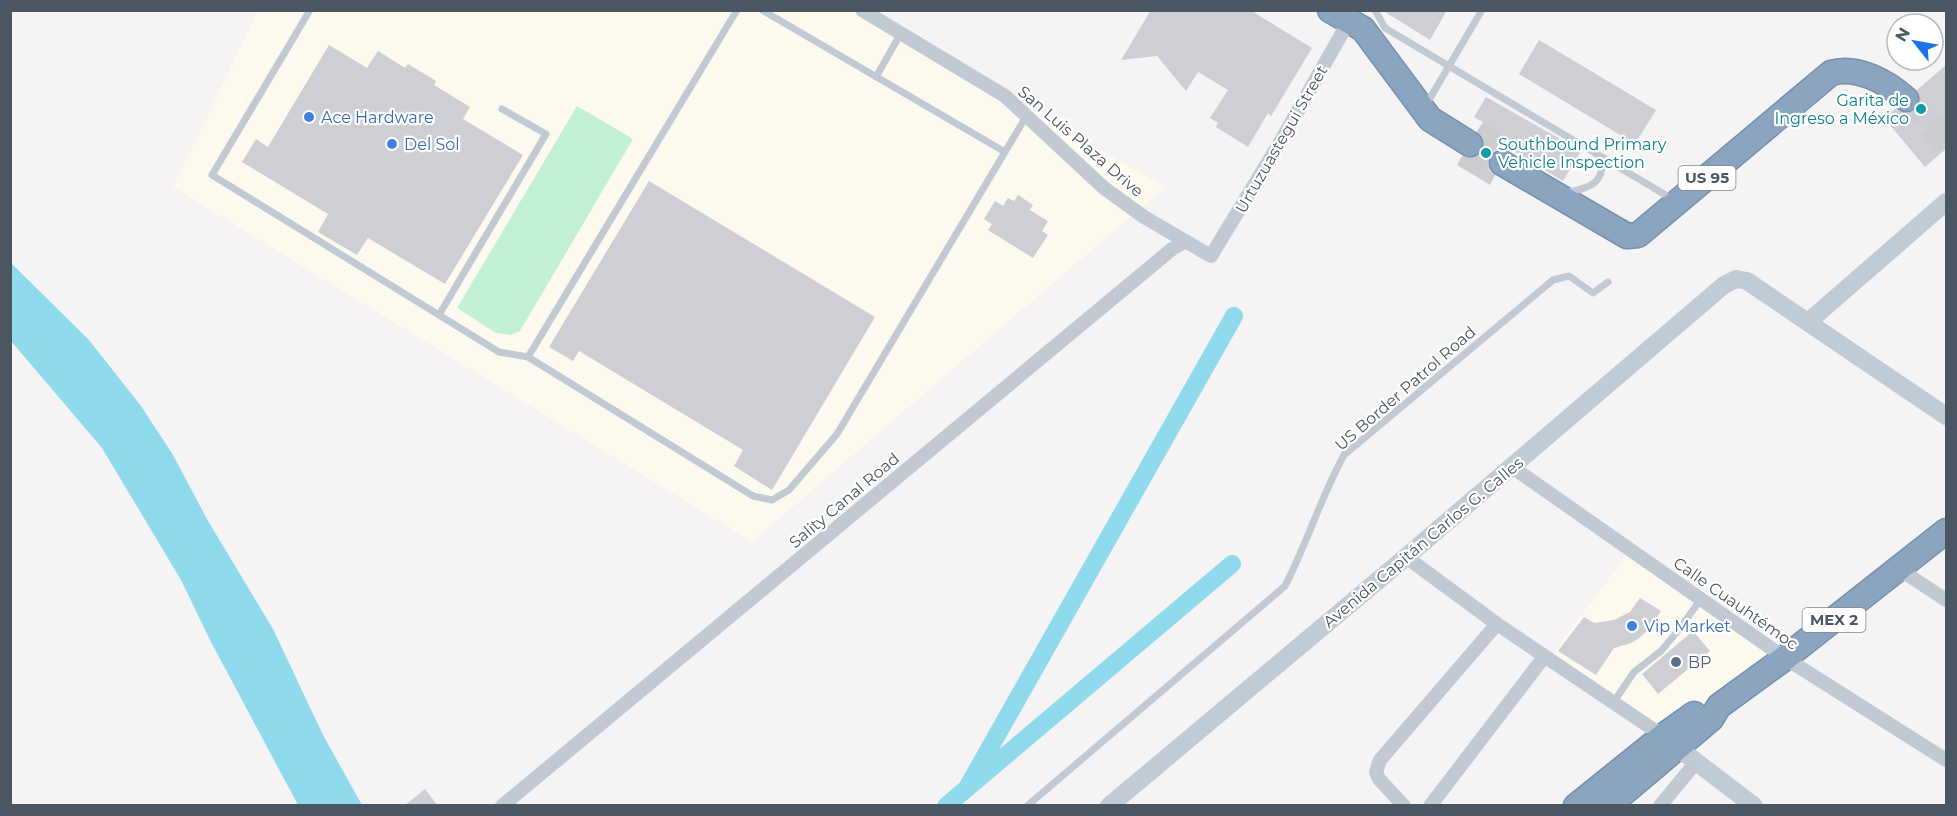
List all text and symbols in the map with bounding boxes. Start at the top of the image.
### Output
north arrow [1885,12,1945,72]
text: N [1891,24,1914,45]
street label: Urtuzuastegui Street [1231,62,1332,216]
street label: San Luis Plaza Drive [1014,82,1147,201]
place label: Garita de Ingreso a México [1774,91,1909,128]
marker: Garita de Ingreso a México [1914,102,1928,116]
place label: Ace Hardware [321,108,434,127]
marker: Ace Hardware [302,110,316,124]
place label: Del Sol [404,135,460,154]
place label: Southbound Primary Vehicle Inspection [1498,135,1667,172]
marker: Del Sol [385,137,399,151]
marker: Southbound Primary Vehicle Inspection [1479,146,1493,160]
road number: US 95 [1678,166,1736,190]
street label: US Border Patrol Road [1331,322,1479,455]
street label: Sality Canal Road [785,449,903,552]
street label: Avenida Capitán Carlos G. Calles [1319,453,1527,632]
street label: Calle Cuauhtémoc [1670,553,1802,654]
road number: MEX 2 [1802,608,1866,632]
place label: Vip Market [1644,617,1731,636]
marker: Vip Market [1625,619,1639,633]
place label: BP [1688,653,1712,672]
marker: BP [1669,655,1683,669]

